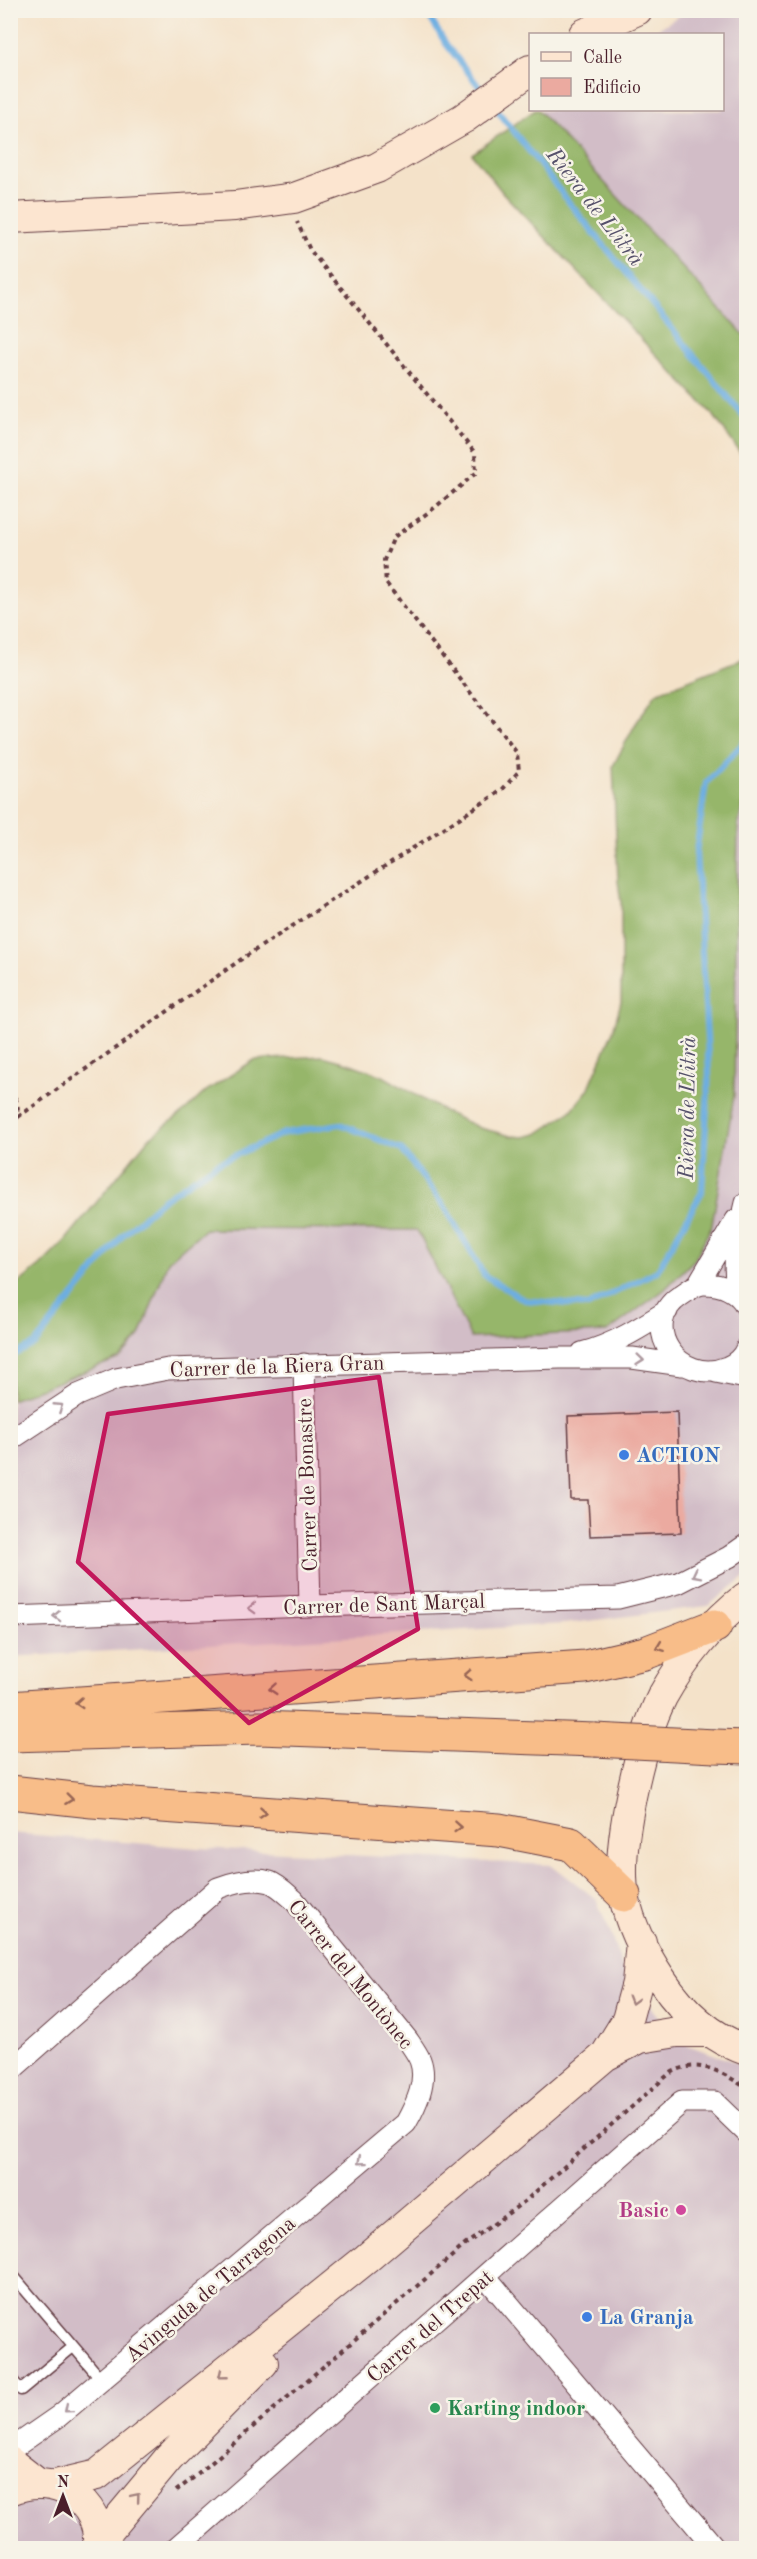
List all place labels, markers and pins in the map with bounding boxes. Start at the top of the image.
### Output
place label: ACTION [636,1446,720,1467]
marker: ACTION [617,1448,631,1462]
place label: Basic [618,2201,669,2222]
marker: Basic [674,2203,688,2217]
place label: La Granja [599,2308,694,2329]
marker: La Granja [580,2310,594,2324]
place label: Karting indoor [447,2399,585,2420]
marker: Karting indoor [428,2401,442,2415]

